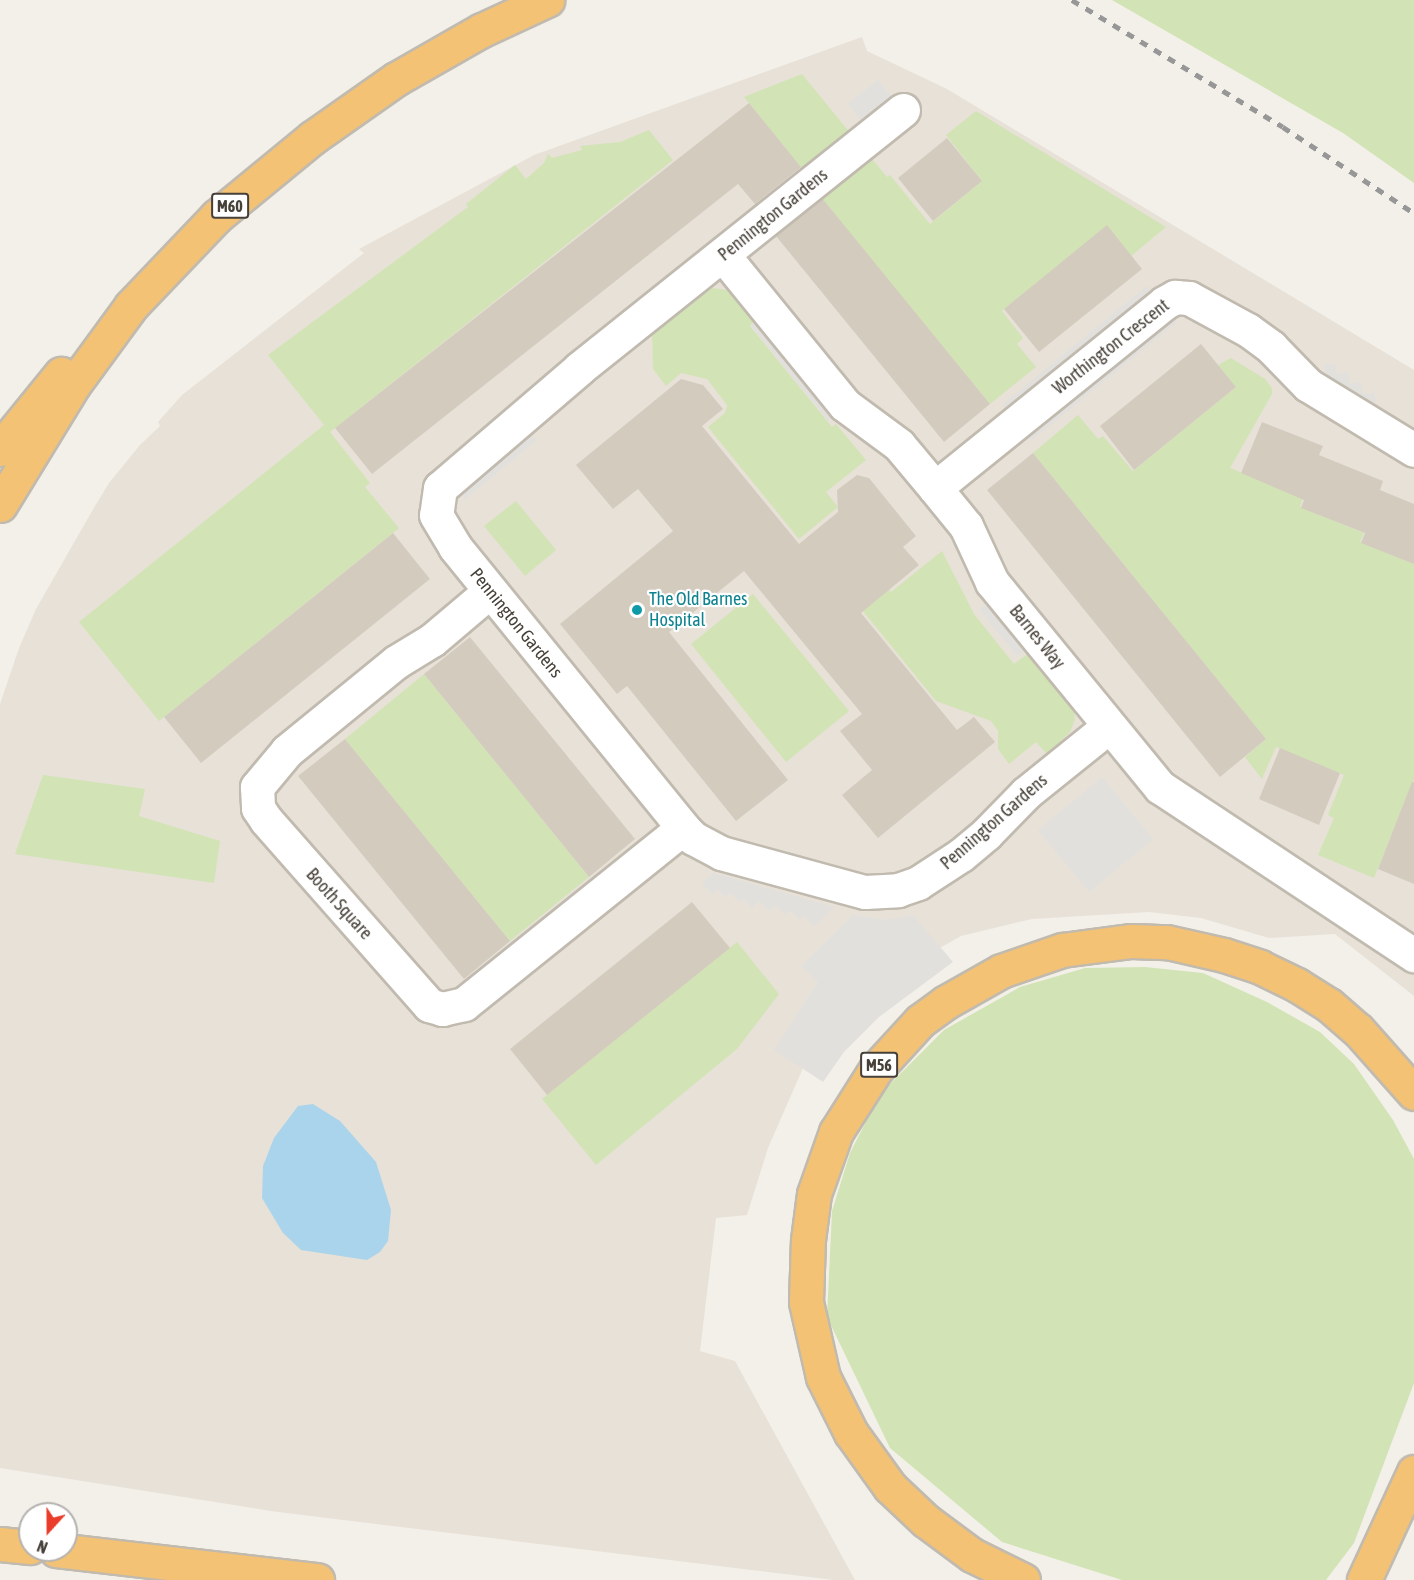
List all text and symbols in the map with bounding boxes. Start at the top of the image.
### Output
street label: Pennington Gardens [714,164,832,266]
road number: M60 [210,193,250,219]
street label: Worthington Crescent [1048,295,1174,399]
street label: Pennington Gardens [465,564,567,682]
place label: The Old Barnes Hospital [649,589,747,632]
street label: Barnes Way [1005,601,1069,673]
marker: The Old Barnes Hospital [630,603,644,617]
street label: Pennington Gardens [936,770,1052,874]
street label: Booth Square [301,864,377,944]
road number: M56 [860,1052,898,1078]
north arrow [18,1502,78,1562]
text: N [35,1537,50,1557]

